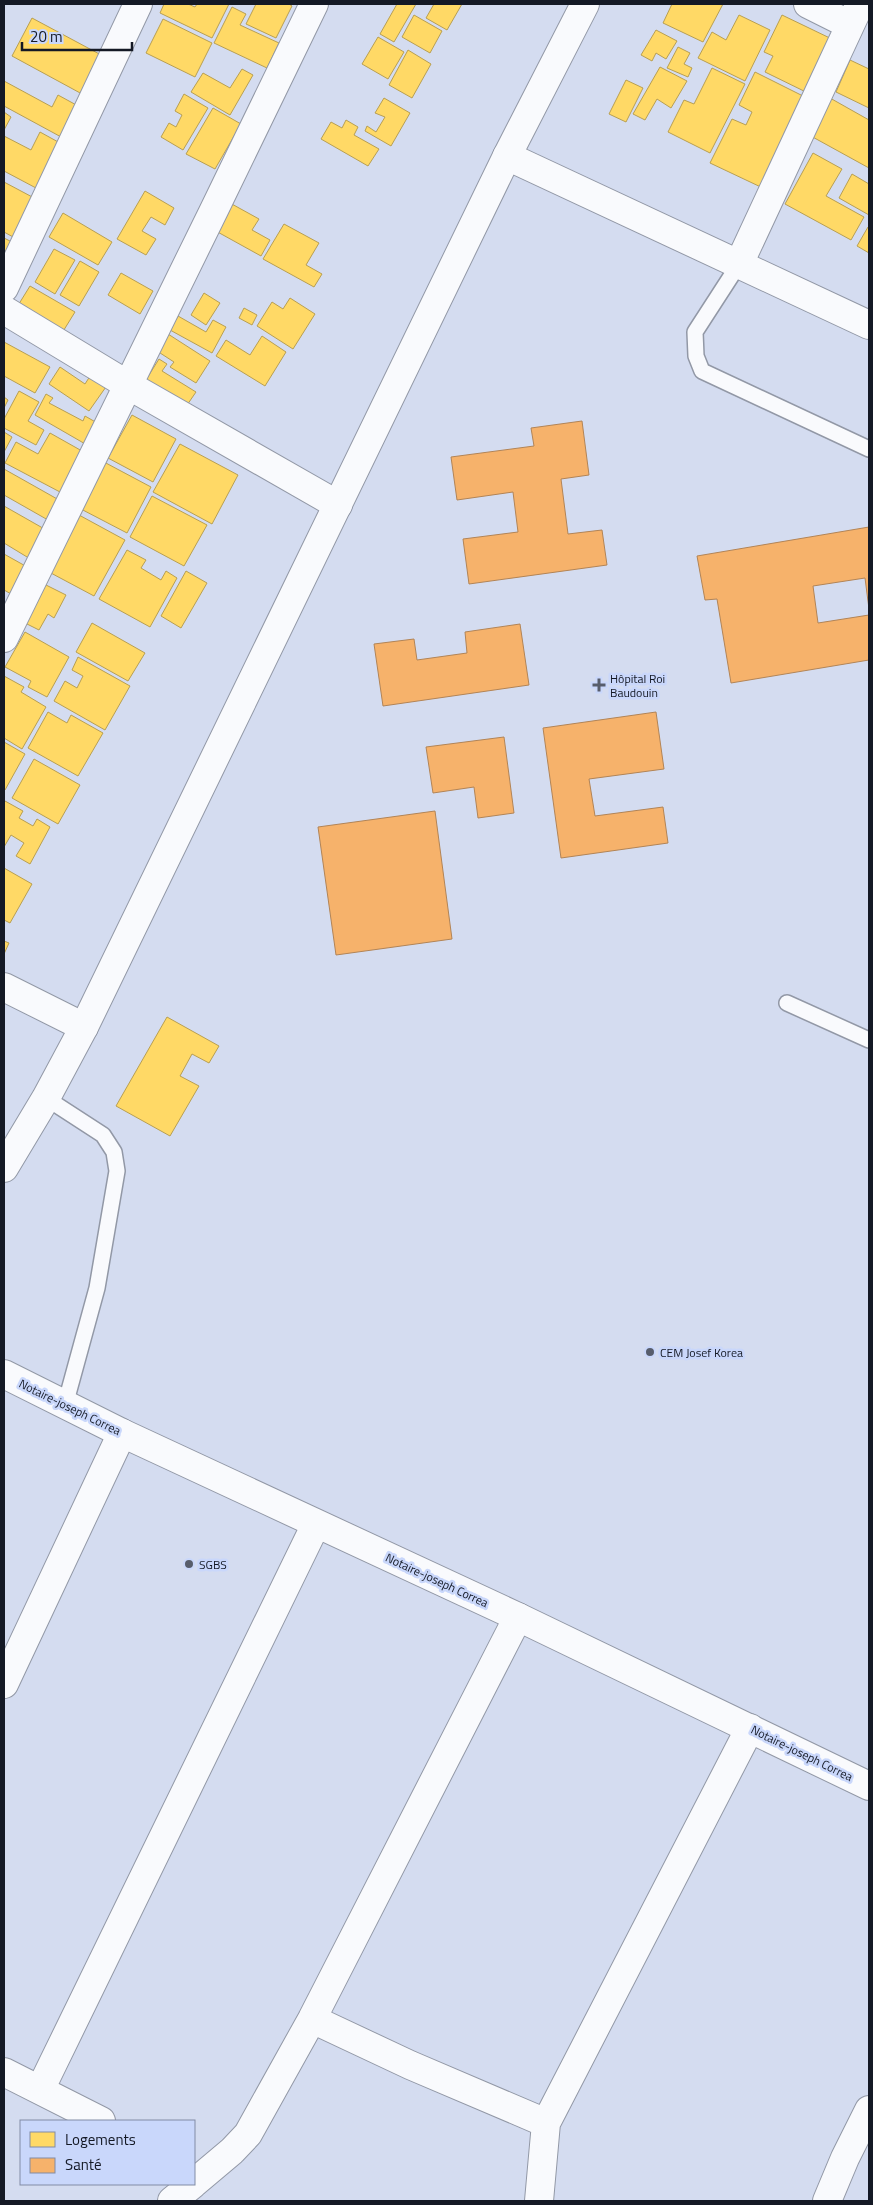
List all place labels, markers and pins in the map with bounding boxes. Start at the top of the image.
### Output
place label: Hôpital Roi Baudouin [610,669,665,702]
marker: Hôpital Roi Baudouin [592,678,606,692]
place label: CEM Josef Korea [660,1343,743,1362]
marker: CEM Josef Korea [644,1346,656,1358]
place label: SGBS [199,1555,227,1574]
marker: SGBS [183,1558,195,1570]

